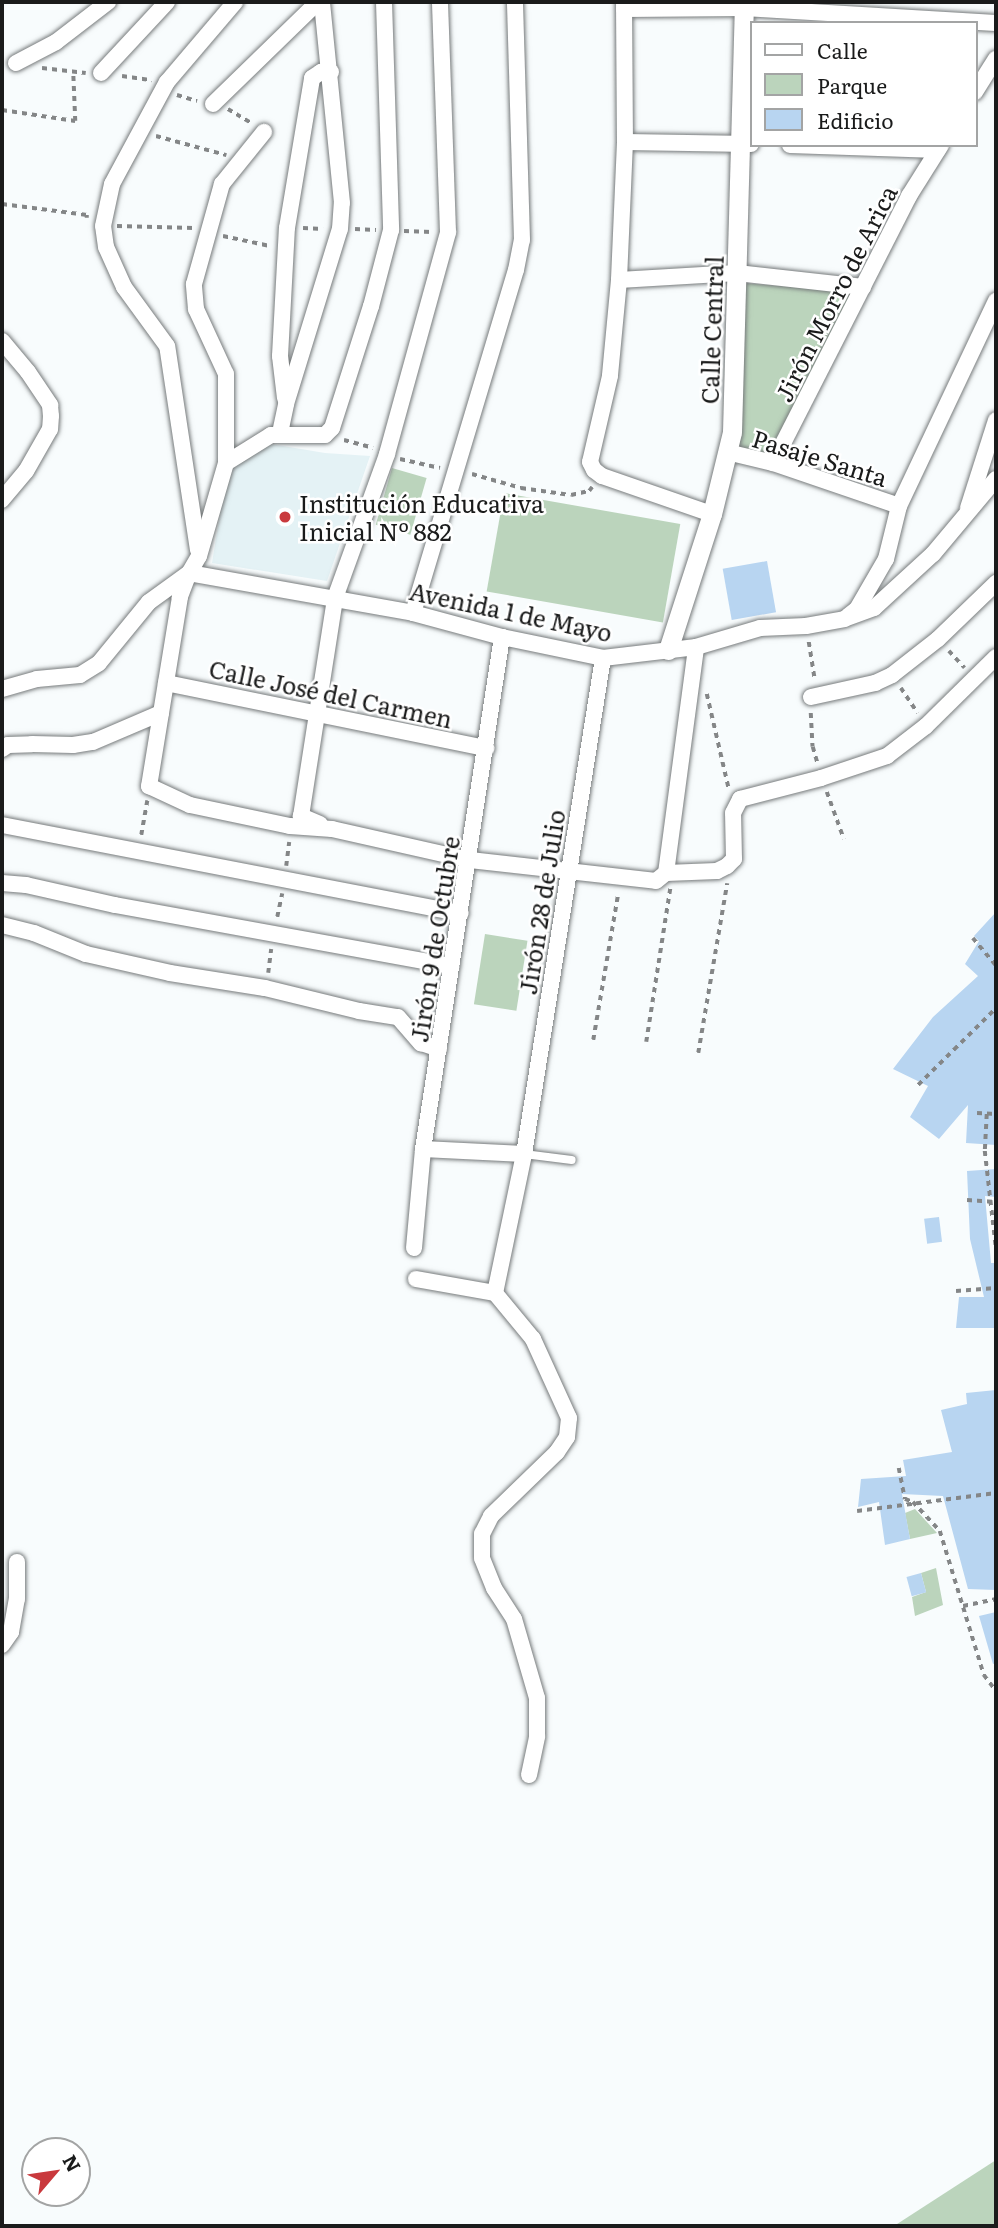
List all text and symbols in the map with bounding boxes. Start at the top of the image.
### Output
legend [750,21,977,147]
text: Calle [817,34,868,65]
text: Parque [817,69,887,100]
text: Edificio [817,104,893,135]
street label: Jirón Morro de Arica [768,180,902,406]
street label: Calle Central [694,255,728,405]
street label: Pasaje Santa [749,423,891,491]
place label: Institución Educativa Inicial Nº 882 [299,489,544,545]
marker: Institución Educativa Inicial Nº 882 [277,509,293,525]
street label: Avenida 1 de Mayo [407,575,615,647]
street label: Calle José del Carmen [207,653,455,733]
street label: Jirón 28 de Julio [512,808,570,996]
street label: Jirón 9 de Octubre [403,834,465,1044]
north arrow [21,2137,91,2207]
text: N [57,2149,89,2177]

